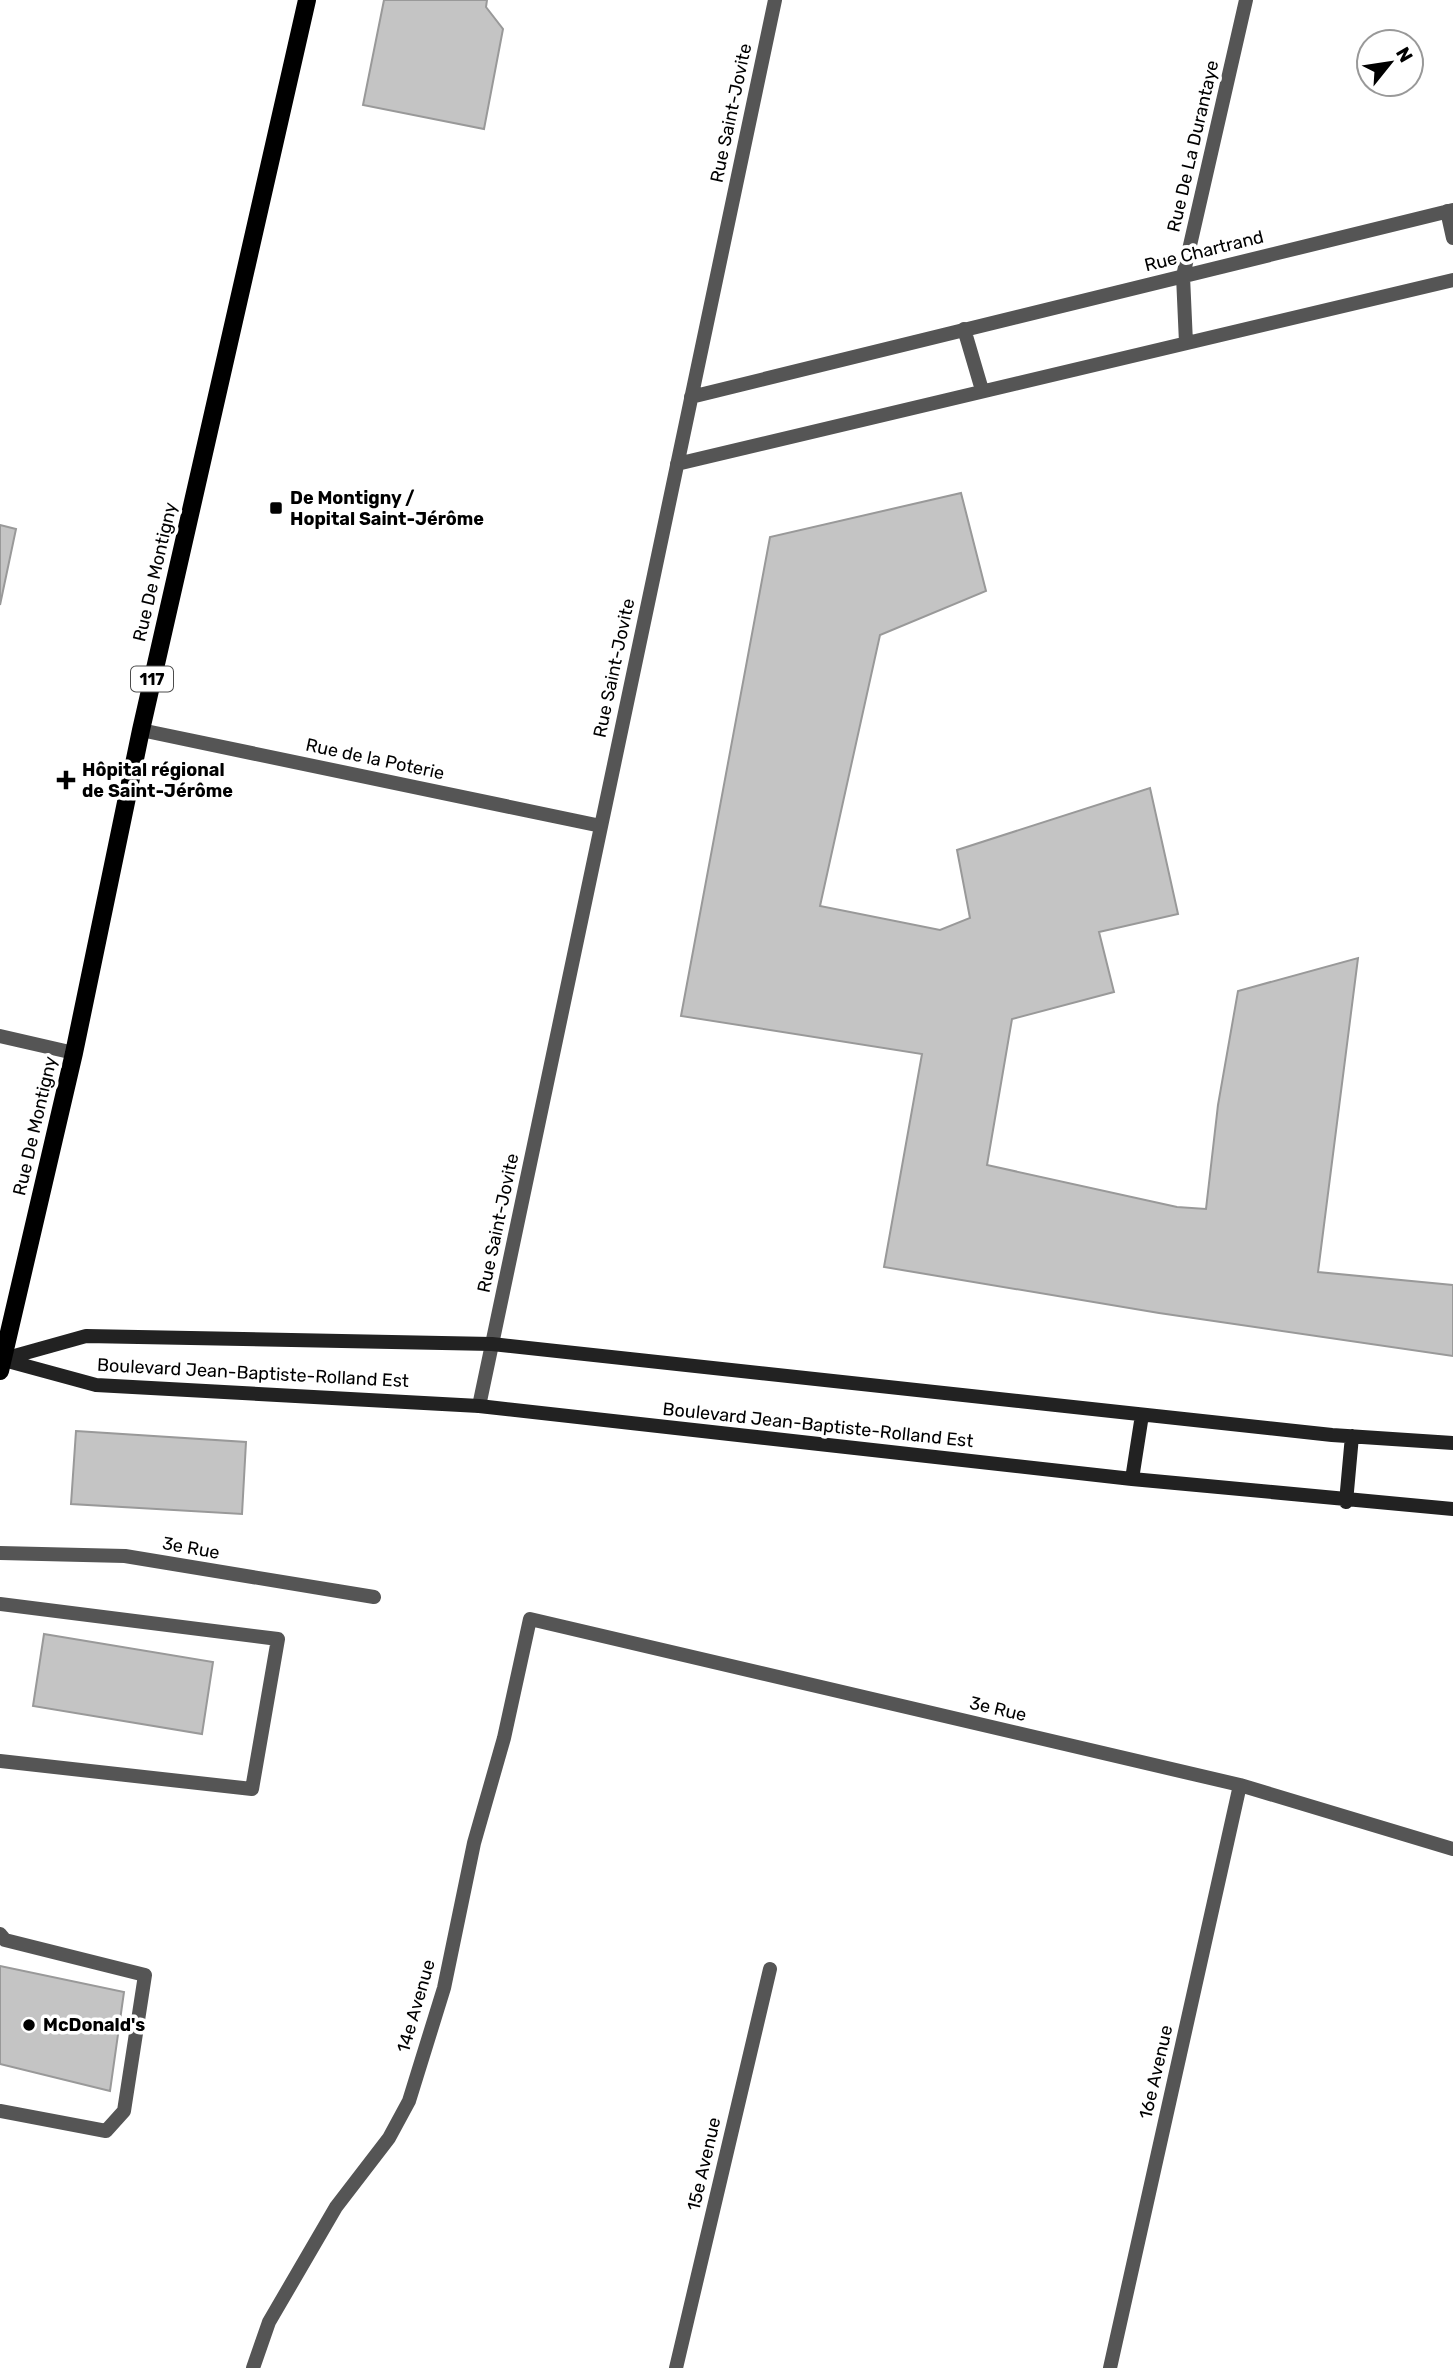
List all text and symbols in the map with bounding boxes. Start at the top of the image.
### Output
north arrow [1355,28,1425,98]
street label: Rue Saint-Jovite [706,41,756,185]
text: N [1391,43,1418,66]
street label: Rue De La Durantaye [1163,58,1223,234]
street label: Rue Chartrand [1142,226,1266,276]
place label: De Montigny / Hopital Saint-Jérôme [290,487,484,530]
street label: Rue De Montigny [128,500,182,644]
marker: De Montigny / Hopital Saint-Jérôme [268,500,284,516]
street label: Rue Saint-Jovite [589,596,639,740]
road number: 117 [131,666,173,692]
street label: Rue de la Poterie [304,734,446,784]
place label: Hôpital régional de Saint-Jérôme [82,759,233,802]
marker: Hôpital régional de Saint-Jérôme [56,770,76,790]
street label: Rue De Montigny [8,1054,62,1198]
street label: Rue Saint-Jovite [473,1151,523,1295]
street label: Boulevard Jean-Baptiste-Rolland Est [97,1354,409,1392]
street label: Boulevard Jean-Baptiste-Rolland Est [662,1398,974,1452]
street label: 3e Rue [161,1532,221,1564]
street label: 3e Rue [967,1692,1029,1726]
street label: 14e Avenue [392,1957,440,2055]
place label: McDonald's [43,2014,145,2036]
marker: McDonald's [21,2017,37,2033]
street label: 16e Avenue [1135,2023,1177,2121]
street label: 15e Avenue [683,2115,725,2213]

